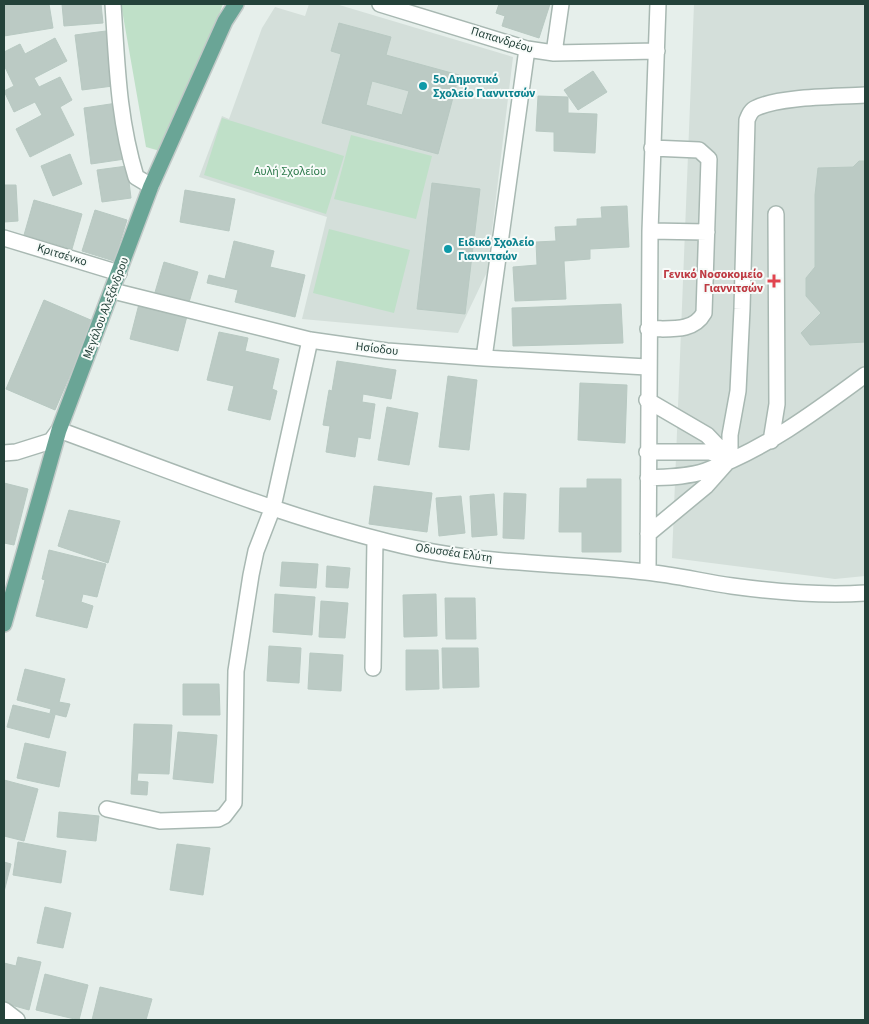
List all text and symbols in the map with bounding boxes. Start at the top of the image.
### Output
street label: Παπανδρέου [469,22,535,58]
place label: 5ο Δημοτικό Σχολείο Γιαννιτσών [433,71,536,102]
marker: 5ο Δημοτικό Σχολείο Γιαννιτσών [417,80,429,92]
park label: Αυλή Σχολείου [254,163,326,180]
place label: Ειδικό Σχολείο Γιαννιτσών [458,234,535,265]
street label: Κριτσένκο [35,239,89,271]
marker: Ειδικό Σχολείο Γιαννιτσών [442,243,454,255]
street label: Μεγάλου Αλεξάνδρου [79,255,133,361]
place label: Γενικό Νοσοκομείο Γιαννιτσών [663,266,764,297]
marker: Γενικό Νοσοκομείο Γιαννιτσών [767,274,781,288]
street label: Ησίοδου [355,338,399,360]
street label: Οδυσσέα Ελύτη [414,539,494,567]

